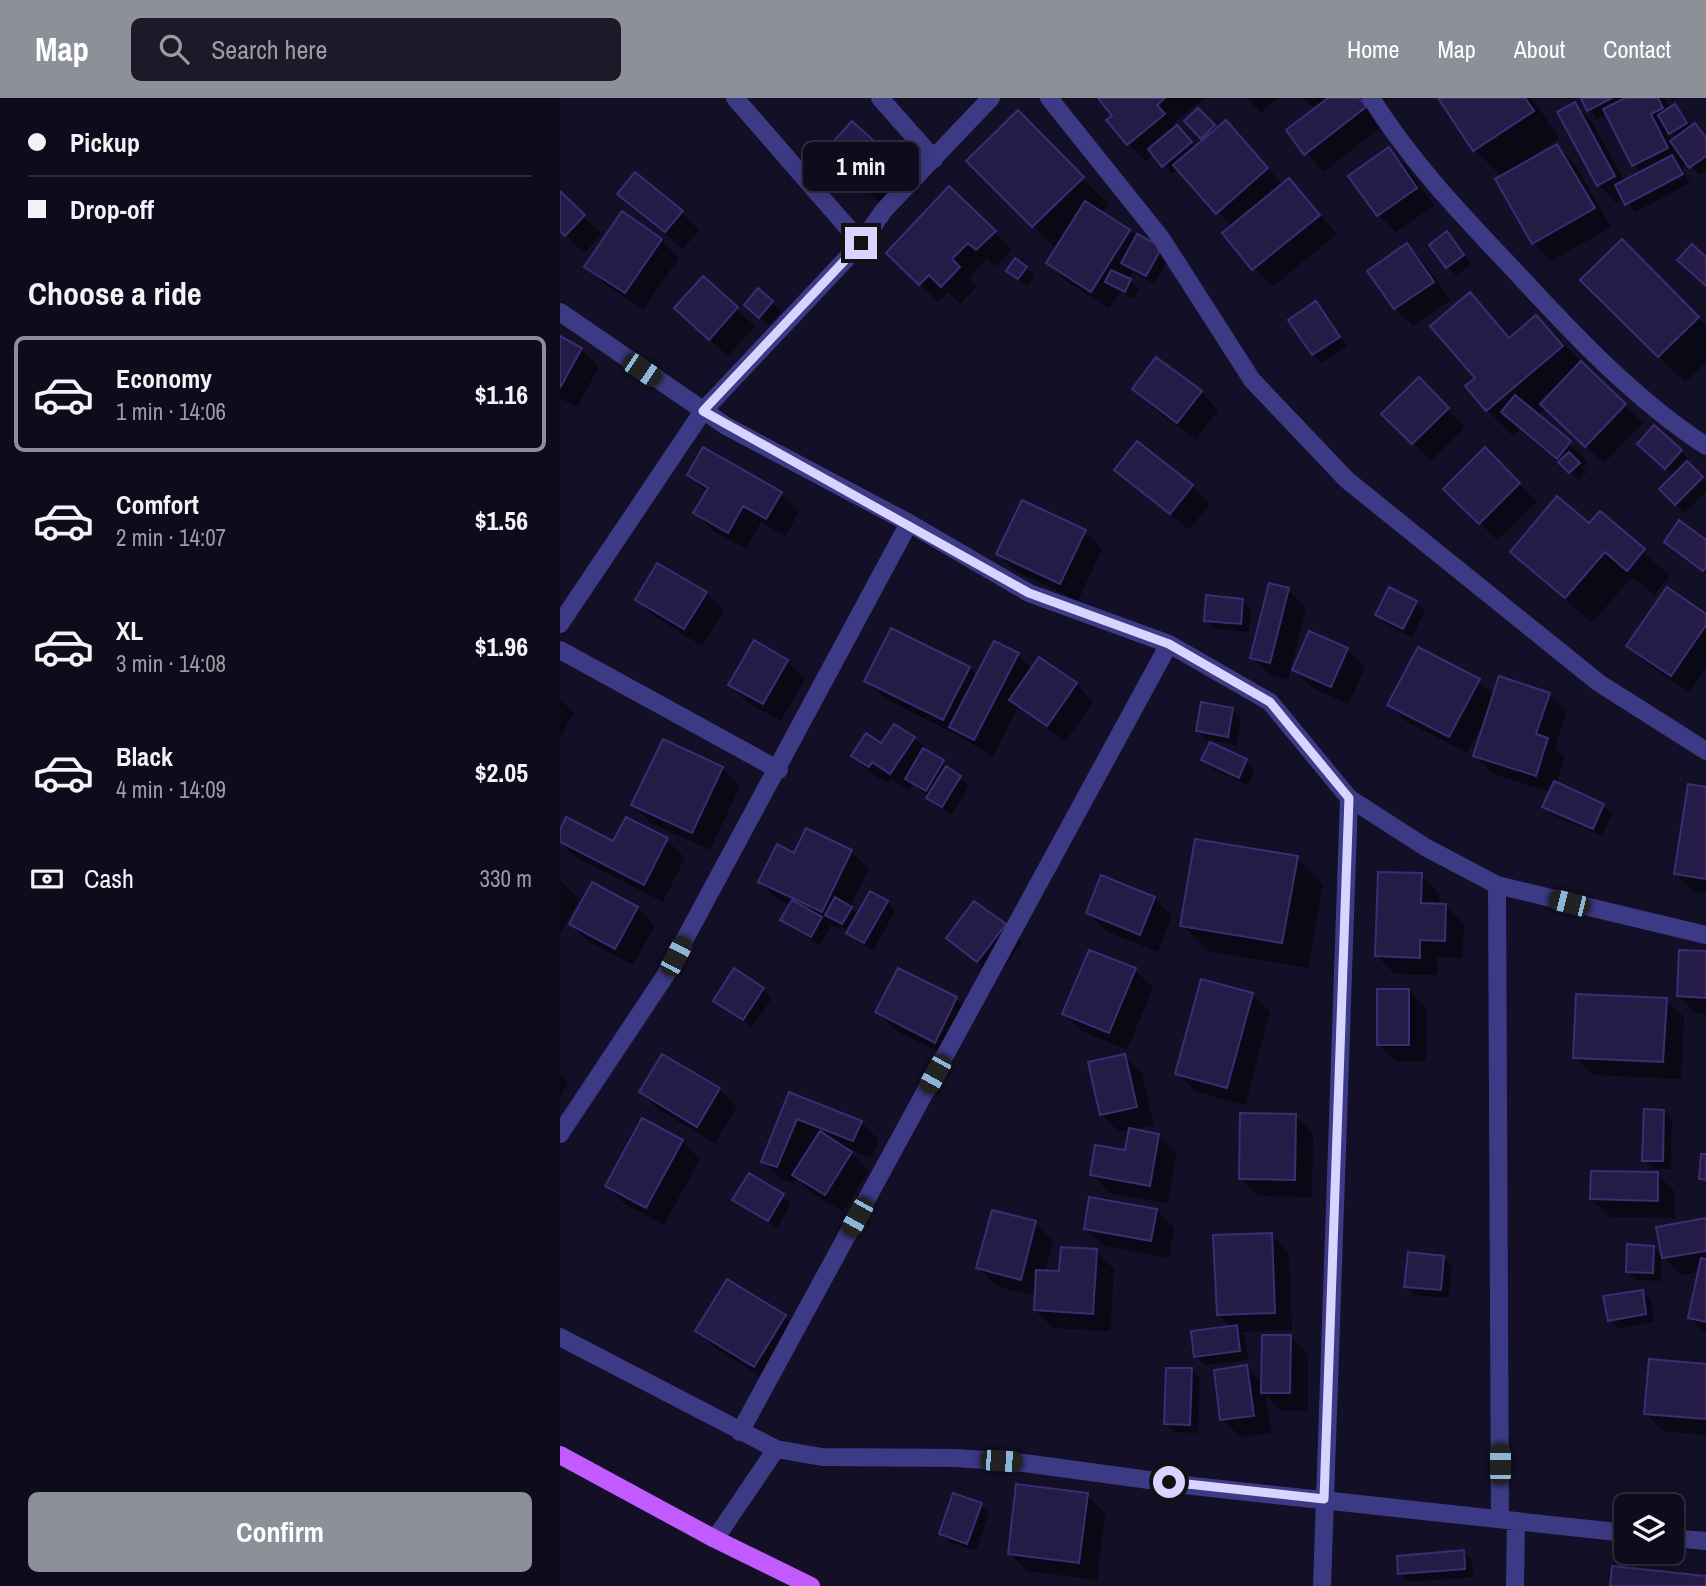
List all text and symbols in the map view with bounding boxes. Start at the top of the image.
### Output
search box [131,18,621,81]
text: Map [35,27,89,71]
icon: search [155,30,193,68]
text: Search here [211,32,327,67]
text: Home [1347,33,1399,65]
text: Map [1437,33,1476,65]
text: About [1514,33,1565,65]
text: Contact [1603,33,1671,65]
text: Pickup [70,125,140,160]
callout: 1 min [803,142,919,190]
text: 1 min [836,151,886,182]
text: Drop-off [70,192,154,227]
route end [845,227,877,259]
text: Choose a ride [28,272,202,315]
car [619,350,666,390]
text: Economy [116,361,212,396]
icon: car [32,363,95,426]
text: $1.16 [475,377,528,412]
text: 1 min · 14:06 [116,396,226,427]
text: Comfort [116,487,199,522]
icon: car [32,489,95,552]
text: $1.56 [475,503,528,538]
text: 2 min · 14:07 [116,522,226,553]
text: XL [116,613,143,648]
icon: car [32,615,95,678]
text: $1.96 [475,629,528,664]
text: 3 min · 14:08 [116,648,226,679]
text: Black [116,739,173,774]
icon: car [32,741,95,804]
text: $2.05 [475,755,528,790]
text: 4 min · 14:09 [116,774,226,805]
icon: cash [28,860,66,898]
text: Cash [84,861,134,896]
text: 330 m [480,863,532,894]
car [1547,888,1592,918]
car [657,933,696,979]
car [916,1051,955,1097]
car [838,1194,877,1240]
car [1490,1443,1511,1485]
car [980,1449,1023,1473]
route start [1153,1466,1185,1498]
button: Confirm [28,1492,532,1572]
map controls [1614,1494,1684,1564]
button: layers [1614,1494,1684,1564]

